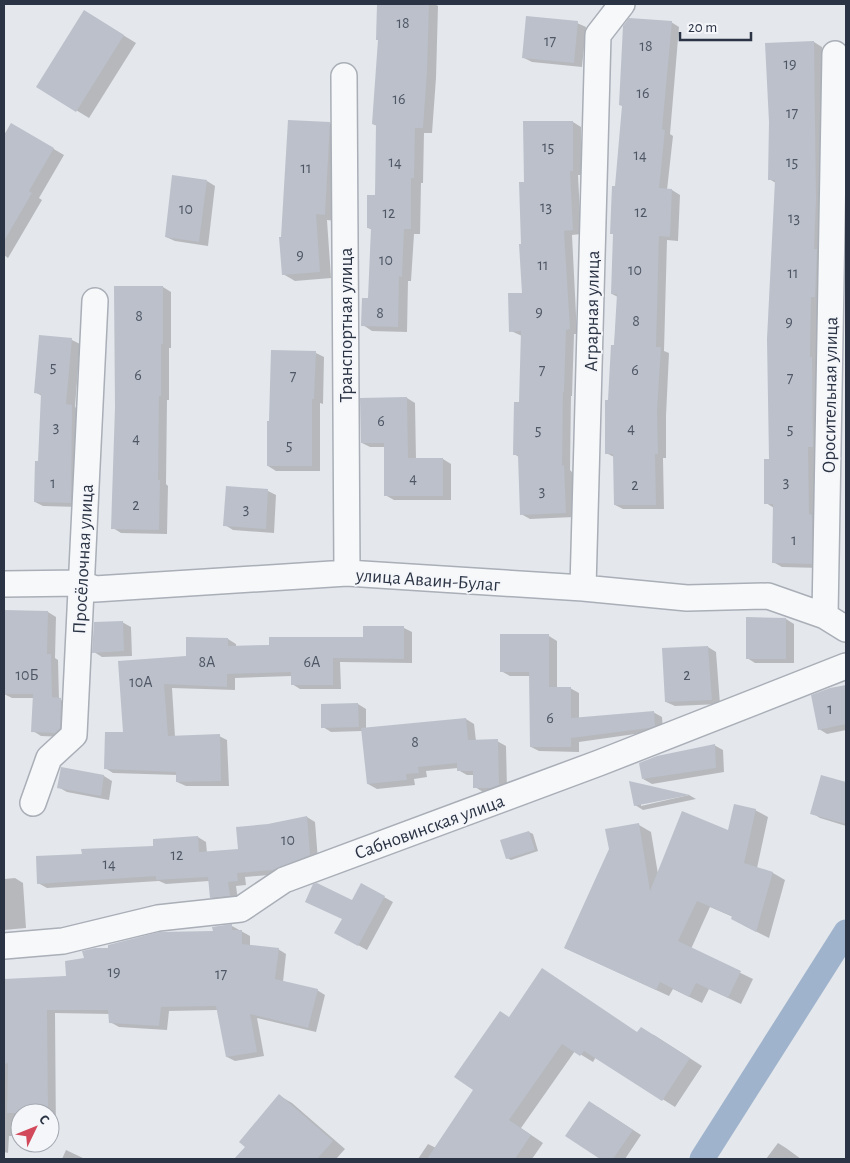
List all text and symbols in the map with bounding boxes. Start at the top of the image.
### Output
scale bar [680,10,751,42]
house number: 18 [396,15,410,31]
text: 20 m [688,20,717,35]
house number: 17 [544,33,556,49]
house number: 18 [639,38,653,54]
house number: 19 [783,56,797,72]
house number: 16 [636,85,650,101]
house number: 16 [392,91,406,107]
house number: 17 [786,105,798,121]
house number: 15 [542,139,554,155]
house number: 14 [633,147,647,163]
house number: 14 [388,154,402,170]
house number: 15 [786,154,798,170]
house number: 11 [300,160,312,176]
house number: 13 [540,199,552,215]
house number: 10 [179,201,193,217]
house number: 12 [635,204,647,220]
house number: 12 [383,205,395,221]
house number: 13 [788,210,800,226]
house number: 9 [296,247,304,263]
street label: Транспортная улица [337,247,356,402]
street label: Аграрная улица [582,250,603,372]
house number: 10 [379,252,393,268]
house number: 11 [537,257,549,273]
house number: 10 [628,262,642,278]
house number: 11 [787,265,799,281]
house number: 9 [535,304,543,320]
house number: 8 [376,305,384,321]
house number: 8 [135,308,143,324]
house number: 8 [632,313,640,329]
house number: 9 [785,314,793,330]
street label: Оросительная улица [820,316,841,474]
house number: 5 [50,359,56,375]
house number: 7 [539,362,546,378]
house number: 6 [631,362,639,378]
house number: 6 [134,367,142,383]
house number: 7 [290,368,297,384]
house number: 7 [787,370,794,386]
house number: 6 [377,413,385,429]
house number: 3 [53,419,59,435]
house number: 4 [627,420,635,436]
house number: 5 [787,421,793,437]
house number: 5 [535,422,541,438]
house number: 4 [132,430,140,446]
house number: 5 [286,437,292,453]
house number: 4 [409,470,417,486]
house number: 3 [783,474,789,490]
house number: 1 [50,475,56,491]
house number: 2 [631,477,639,493]
street label: Просёлочная улица [70,483,97,635]
house number: 3 [539,483,545,499]
house number: 2 [132,497,140,513]
house number: 3 [243,501,249,517]
house number: 1 [791,532,797,548]
street label: улица Аваин-Булаг [354,566,501,595]
house number: 8А [199,654,216,670]
house number: 6А [304,654,321,670]
house number: 10Б [15,667,39,683]
house number: 2 [683,667,691,683]
house number: 10А [129,674,153,690]
house number: 1 [827,701,833,717]
house number: 6 [546,710,554,726]
house number: 8 [411,734,419,750]
street label: Сабновинская улица [352,791,507,863]
house number: 10 [281,832,295,848]
house number: 12 [171,847,183,863]
house number: 14 [102,856,116,872]
house number: 19 [107,964,121,980]
house number: 17 [215,966,227,982]
north arrow [10,1103,60,1153]
text: С [36,1112,52,1128]

